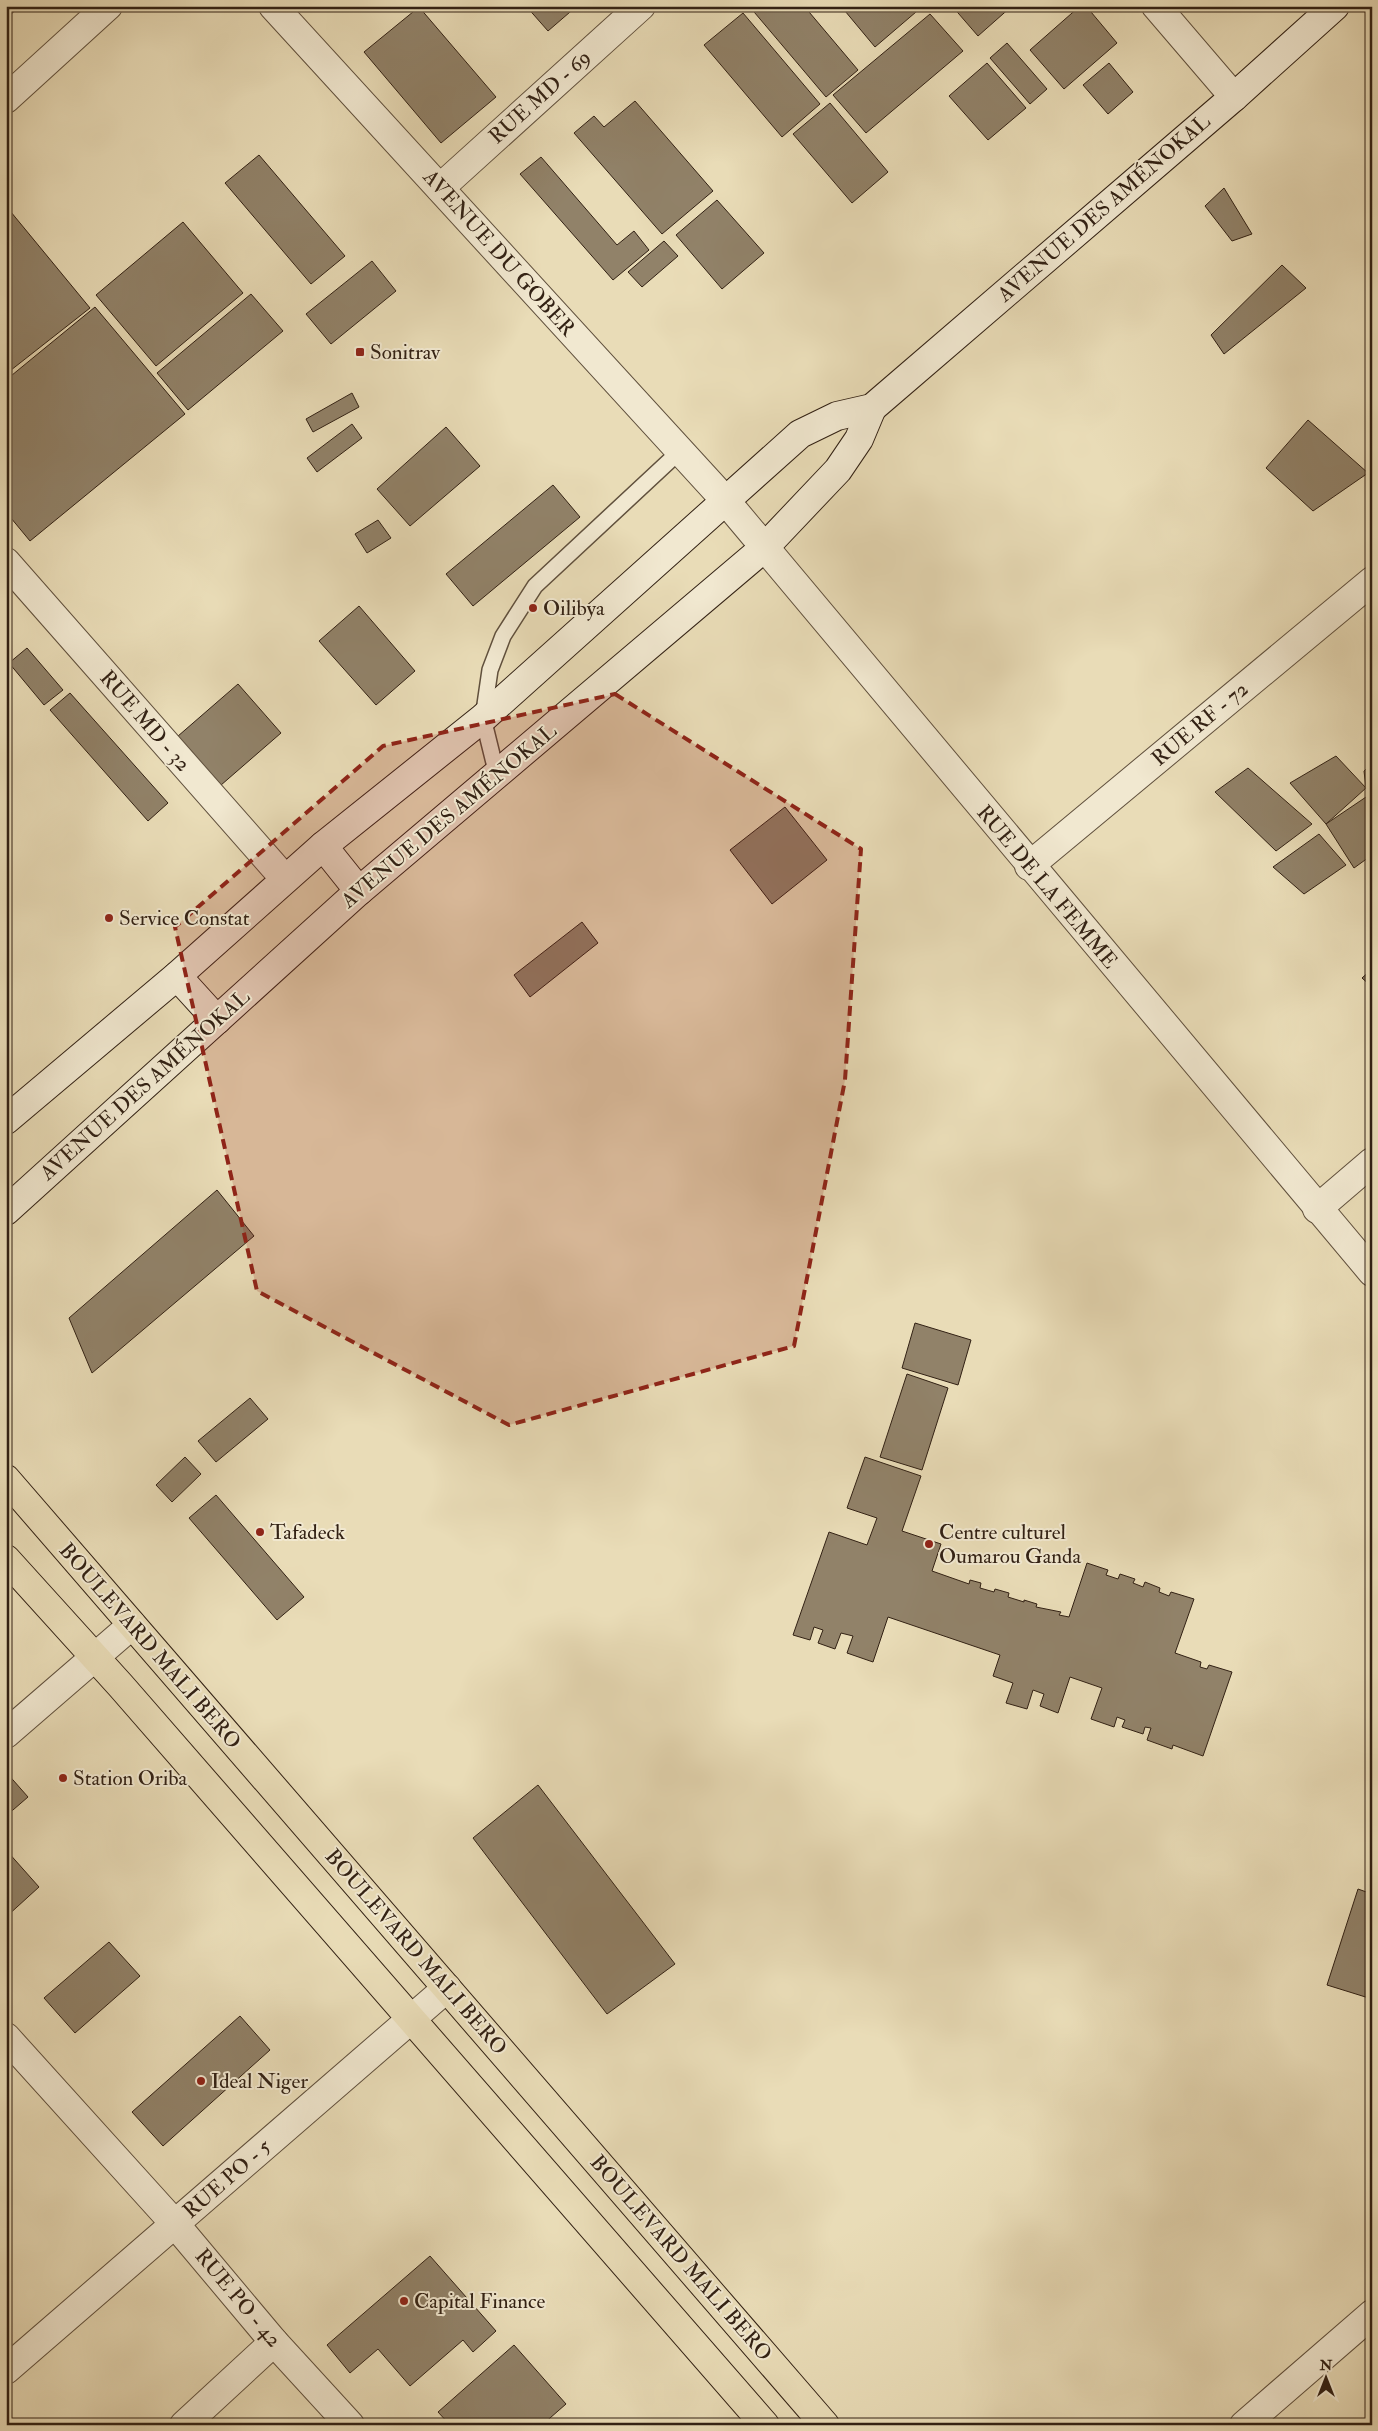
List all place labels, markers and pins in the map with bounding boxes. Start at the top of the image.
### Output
place label: Sonitrav [370,339,441,366]
marker: Sonitrav [354,346,366,358]
place label: Oilibya [543,595,605,622]
marker: Oilibya [527,602,539,614]
place label: Service Constat [119,905,250,932]
marker: Service Constat [103,912,115,924]
place label: Tafadeck [270,1519,345,1546]
place label: Centre culturel Oumarou Ganda [939,1519,1081,1570]
marker: Tafadeck [254,1526,266,1538]
marker: Centre culturel Oumarou Ganda [923,1538,935,1550]
place label: Station Oriba [73,1765,187,1792]
marker: Station Oriba [57,1772,69,1784]
place label: Ideal Niger [211,2068,308,2095]
marker: Ideal Niger [195,2075,207,2087]
place label: Capital Finance [414,2288,545,2315]
marker: Capital Finance [398,2295,410,2307]

